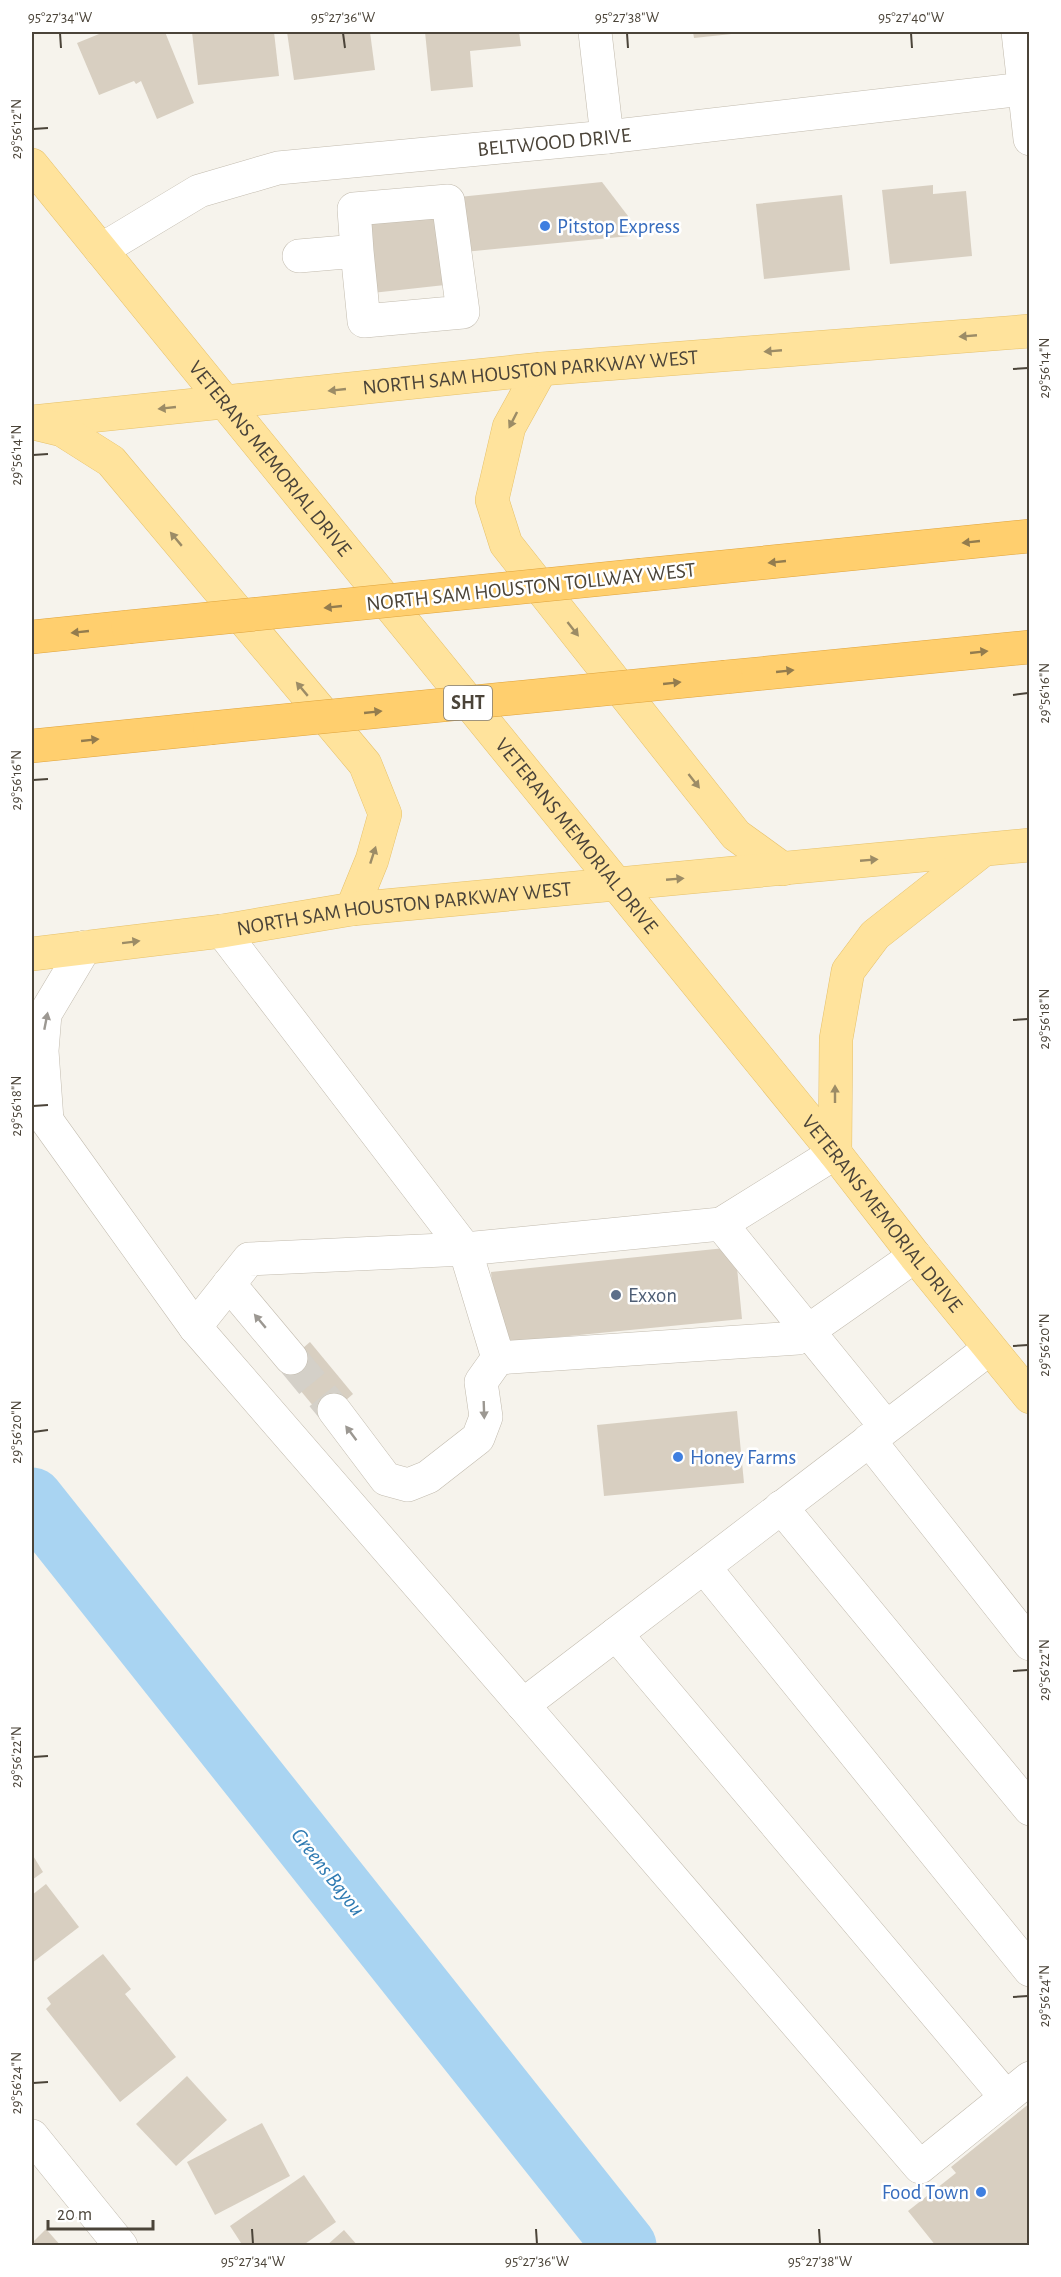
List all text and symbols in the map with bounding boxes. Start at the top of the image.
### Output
text: 95°27'34"W [28,10,93,25]
text: 95°27'36"W [311,10,376,25]
text: 95°27'38"W [595,10,660,25]
text: 95°27'40"W [878,10,945,25]
text: 29°56'12"N [9,99,24,159]
street label: BELTWOOD DRIVE [476,124,632,160]
place label: Pitstop Express [557,216,680,237]
marker: Pitstop Express [538,219,552,233]
one-way arrow [958,331,977,340]
text: 29°56'14"N [1037,338,1052,398]
street label: NORTH SAM HOUSTON PARKWAY WEST [362,346,699,398]
one-way arrow [764,346,783,356]
street label: VETERANS MEMORIAL DRIVE [185,357,356,560]
one-way arrow [327,386,346,395]
one-way arrow [157,403,176,413]
one-way arrow [508,412,518,429]
text: 29°56'14"N [9,425,24,485]
one-way arrow [170,531,183,547]
one-way arrow [962,537,981,547]
one-way arrow [768,557,787,567]
street label: NORTH SAM HOUSTON TOLLWAY WEST [365,559,697,615]
one-way arrow [324,602,343,612]
one-way arrow [566,621,578,636]
one-way arrow [70,627,89,637]
one-way arrow [969,647,988,657]
text: 29°56'16"N [1037,663,1052,723]
one-way arrow [775,666,794,676]
one-way arrow [662,678,681,688]
one-way arrow [296,681,308,696]
road number: SHT [444,686,492,720]
one-way arrow [364,707,383,717]
street label: VETERANS MEMORIAL DRIVE [492,734,662,937]
one-way arrow [80,735,99,745]
text: 29°56'16"N [9,750,24,810]
one-way arrow [687,774,699,789]
one-way arrow [369,846,378,864]
one-way arrow [860,855,879,865]
one-way arrow [666,874,685,884]
street label: NORTH SAM HOUSTON PARKWAY WEST [235,878,572,939]
one-way arrow [122,937,141,947]
text: 29°56'18"N [1037,989,1052,1049]
one-way arrow [42,1011,51,1030]
text: 29°56'18"N [9,1076,24,1136]
one-way arrow [830,1085,840,1104]
street label: VETERANS MEMORIAL DRIVE [798,1111,967,1316]
place label: Exxon [628,1285,677,1306]
marker: Exxon [609,1288,623,1302]
text: 29°56'20"N [1037,1313,1052,1377]
one-way arrow [254,1314,267,1329]
text: 29°56'20"N [9,1400,24,1464]
one-way arrow [480,1401,489,1420]
one-way arrow [345,1425,357,1441]
place label: Honey Farms [690,1447,796,1468]
marker: Honey Farms [671,1450,685,1464]
text: 29°56'22"N [1037,1639,1052,1701]
text: 29°56'22"N [9,1726,24,1788]
water label: Greens Bayou [287,1824,369,1920]
text: 29°56'24"N [1037,1965,1052,2027]
text: 29°56'24"N [9,2052,24,2114]
place label: Food Town [882,2182,969,2203]
marker: Food Town [974,2185,988,2199]
scale bar [48,2193,153,2231]
text: 20 m [57,2206,92,2224]
text: 95°27'34"W [221,2254,286,2269]
text: 95°27'36"W [505,2254,570,2269]
text: 95°27'38"W [788,2254,853,2269]

